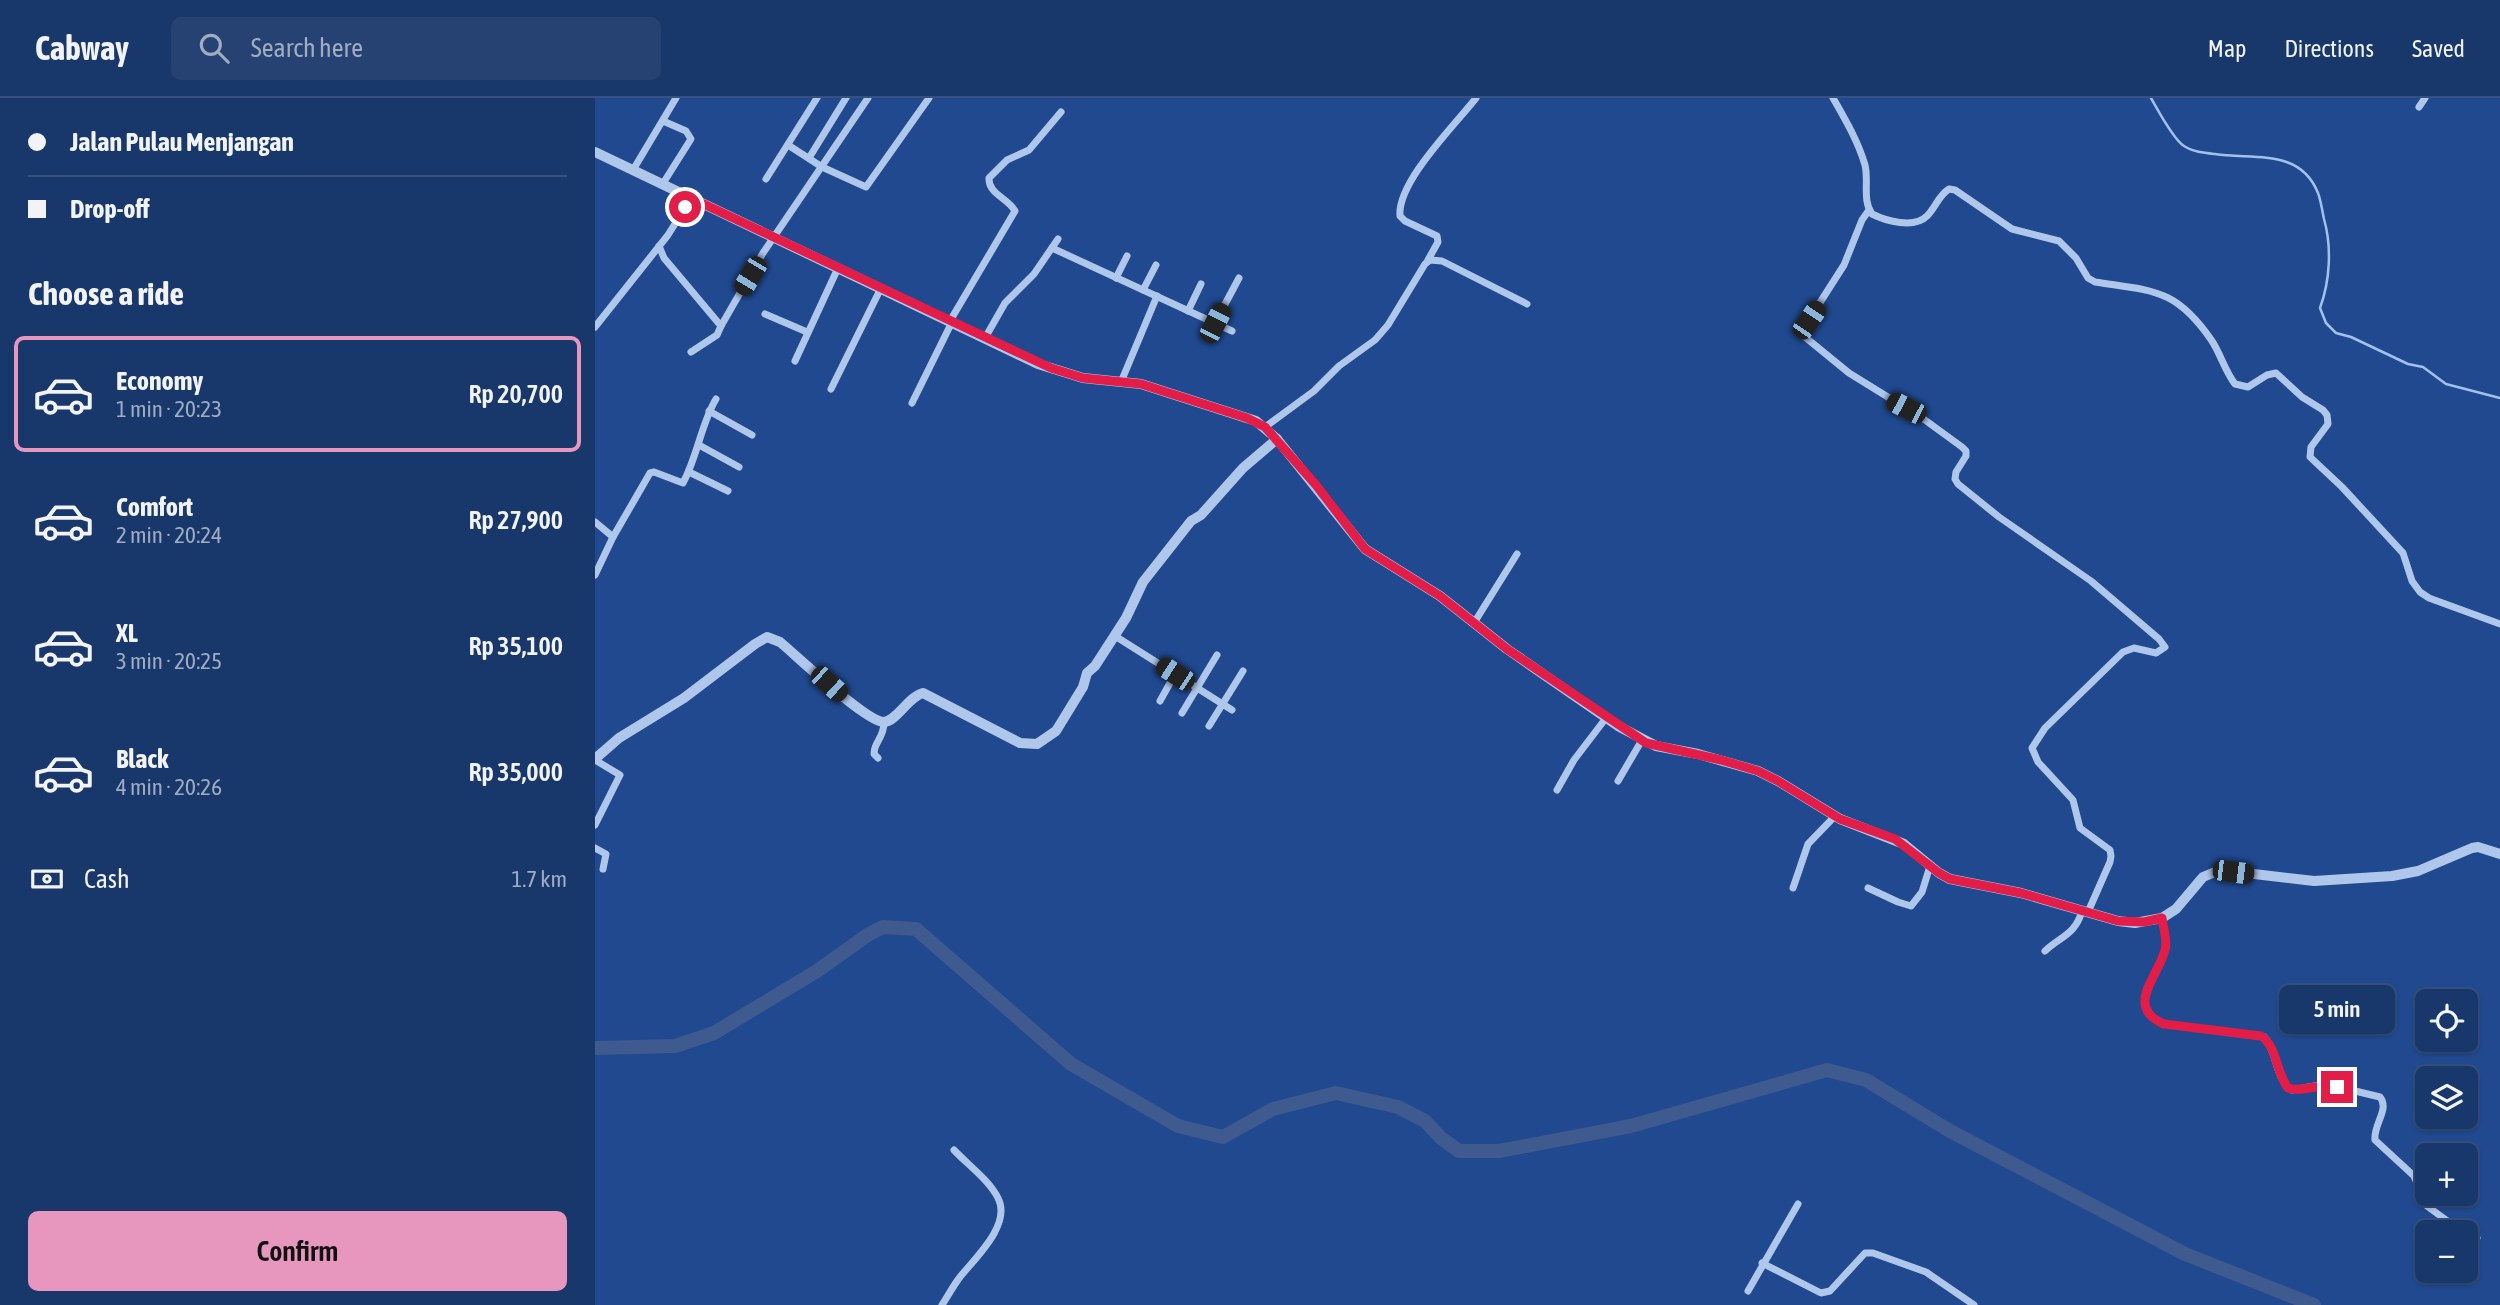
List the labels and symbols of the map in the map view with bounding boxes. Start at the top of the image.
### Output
route start [669,191,701,223]
car [731,253,770,299]
car [1789,297,1830,343]
car [1197,300,1234,346]
car [1883,389,1930,427]
car [1152,654,1199,694]
car [807,662,852,706]
car [2211,859,2256,885]
callout: 5 min [2279,986,2395,1034]
route end [2321,1071,2353,1103]

